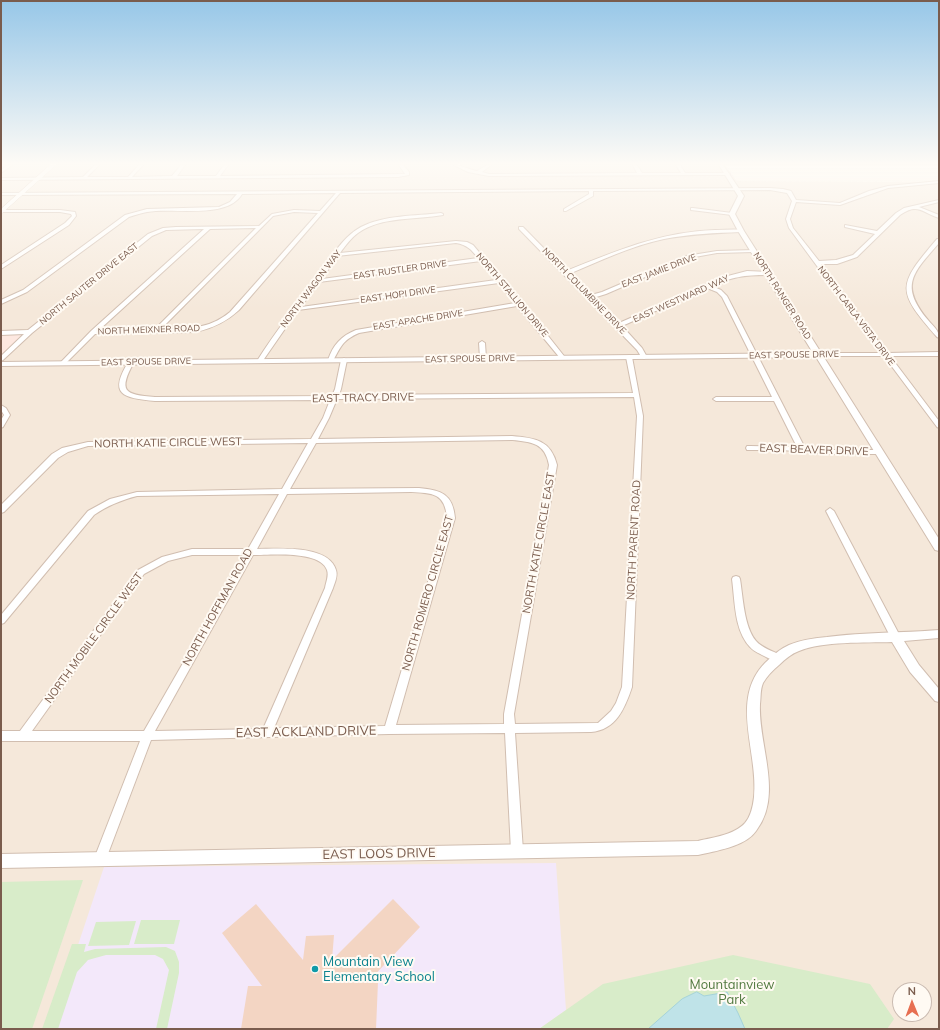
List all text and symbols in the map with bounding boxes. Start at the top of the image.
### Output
street label: NORTH SAUTER DRIVE EAST [37,241,141,327]
street label: NORTH COLUMBINE DRIVE [540,246,628,336]
street label: NORTH WAGON WAY [278,248,344,330]
street label: NORTH RANGER ROAD [751,250,813,342]
street label: NORTH STALLION DRIVE [474,251,550,339]
street label: EAST JAMIE DRIVE [620,252,698,290]
street label: EAST RUSTLER DRIVE [353,258,447,282]
street label: NORTH CARLA VISTA DRIVE [815,264,897,368]
street label: EAST WESTWARD WAY [631,273,731,325]
street label: EAST HOPI DRIVE [360,284,436,306]
street label: EAST APACHE DRIVE [372,308,464,332]
street label: NORTH MEIXNER ROAD [98,323,200,337]
street label: EAST SPOUSE DRIVE [749,349,839,361]
street label: EAST SPOUSE DRIVE [425,353,515,365]
street label: EAST SPOUSE DRIVE [101,356,191,368]
street label: EAST TRACY DRIVE [312,391,414,405]
street label: NORTH KATIE CIRCLE WEST [94,435,242,451]
street label: EAST BEAVER DRIVE [759,441,869,459]
street label: NORTH KATIE CIRCLE EAST [520,471,558,615]
street label: NORTH PARENT ROAD [624,479,644,601]
street label: NORTH ROMERO CIRCLE EAST [399,514,457,672]
street label: NORTH HOFFMAN ROAD [180,546,256,668]
street label: NORTH MOBILE CIRCLE WEST [42,570,146,706]
street label: EAST ACKLAND DRIVE [236,723,376,741]
street label: EAST LOOS DRIVE [322,845,436,863]
place label: Mountain View Elementary School [323,954,435,985]
marker: Mountain View Elementary School [310,964,320,974]
park label: Mountainview Park [690,977,774,1008]
north arrow [892,982,932,1022]
text: N [908,984,916,998]

